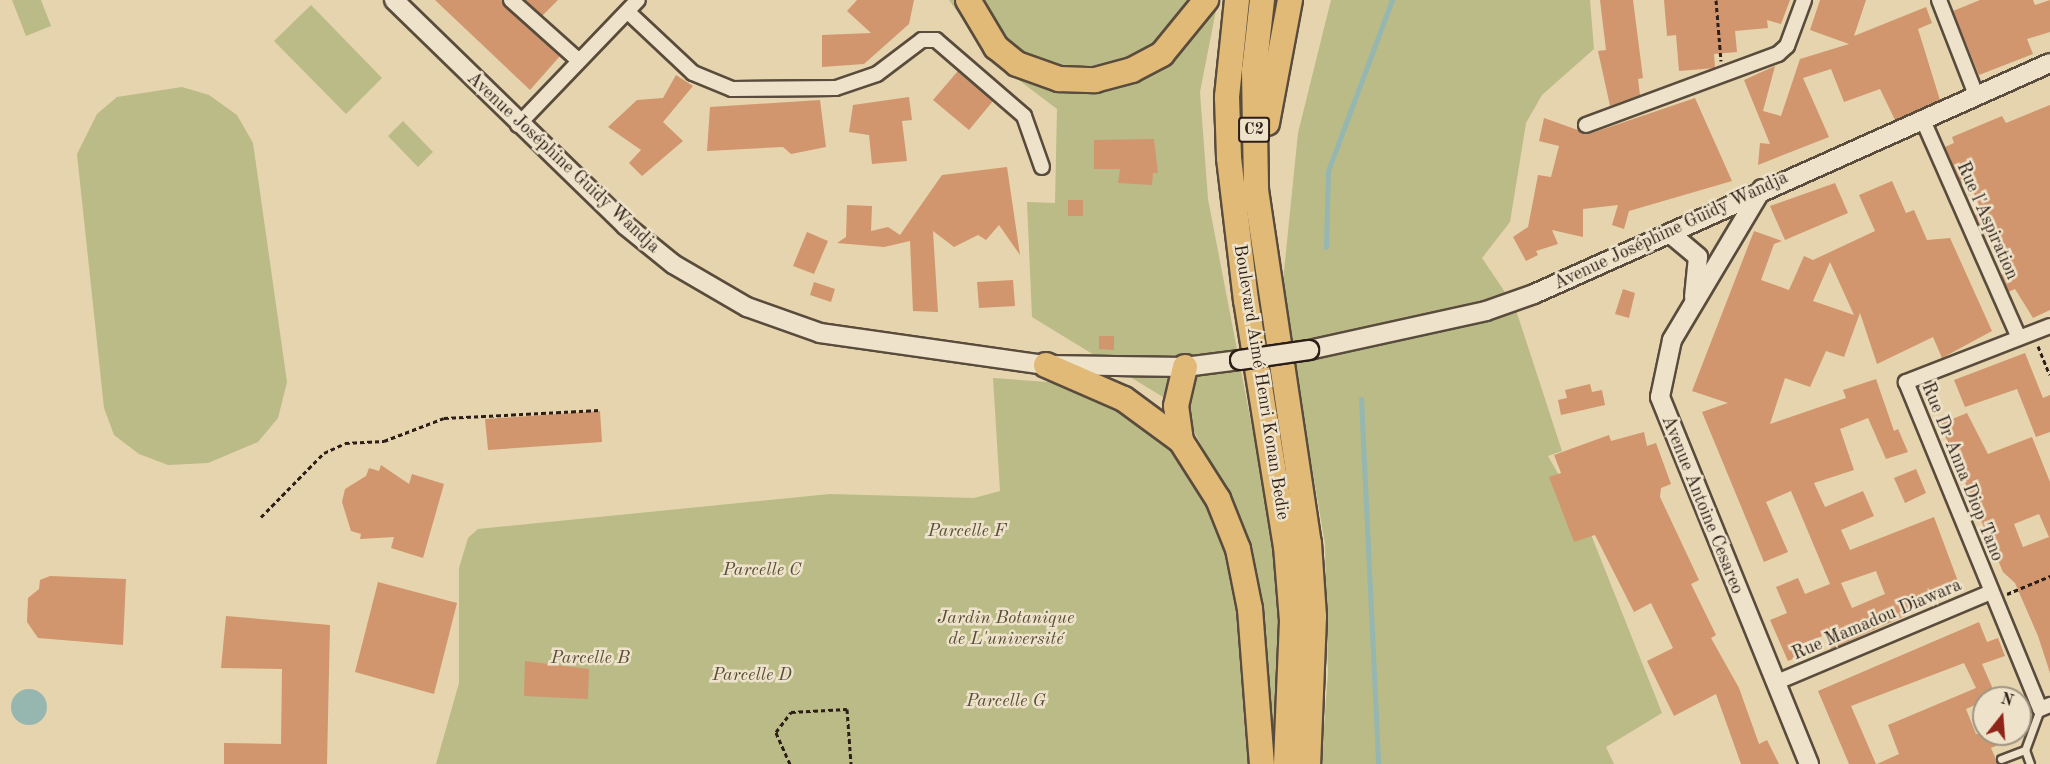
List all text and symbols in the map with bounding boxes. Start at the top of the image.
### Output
street label: Avenue Joséphine Guidy Wandja [462,68,664,258]
road number: C2 [1238,117,1270,143]
street label: Rue l'Aspiration [1951,159,2023,283]
street label: Avenue Joséphine Guidy Wandja [1551,167,1791,295]
street label: Boulevard Aimé Henri Konan Bedie [1229,243,1293,521]
street label: Rue Dr Anna Diop Tano [1916,379,2008,565]
street label: Avenue Antoine Cesareo [1656,413,1748,597]
park label: Parcelle F [928,520,1006,542]
park label: Parcelle C [723,559,801,581]
street label: Rue Mamadou Diawara [1789,575,1965,665]
park label: Jardin Botanique de L'université [938,608,1074,650]
park label: Parcelle B [551,647,629,669]
park label: Parcelle D [712,664,792,686]
north arrow [1972,686,2032,746]
park label: Parcelle G [966,690,1046,712]
text: N [1998,691,2015,710]

